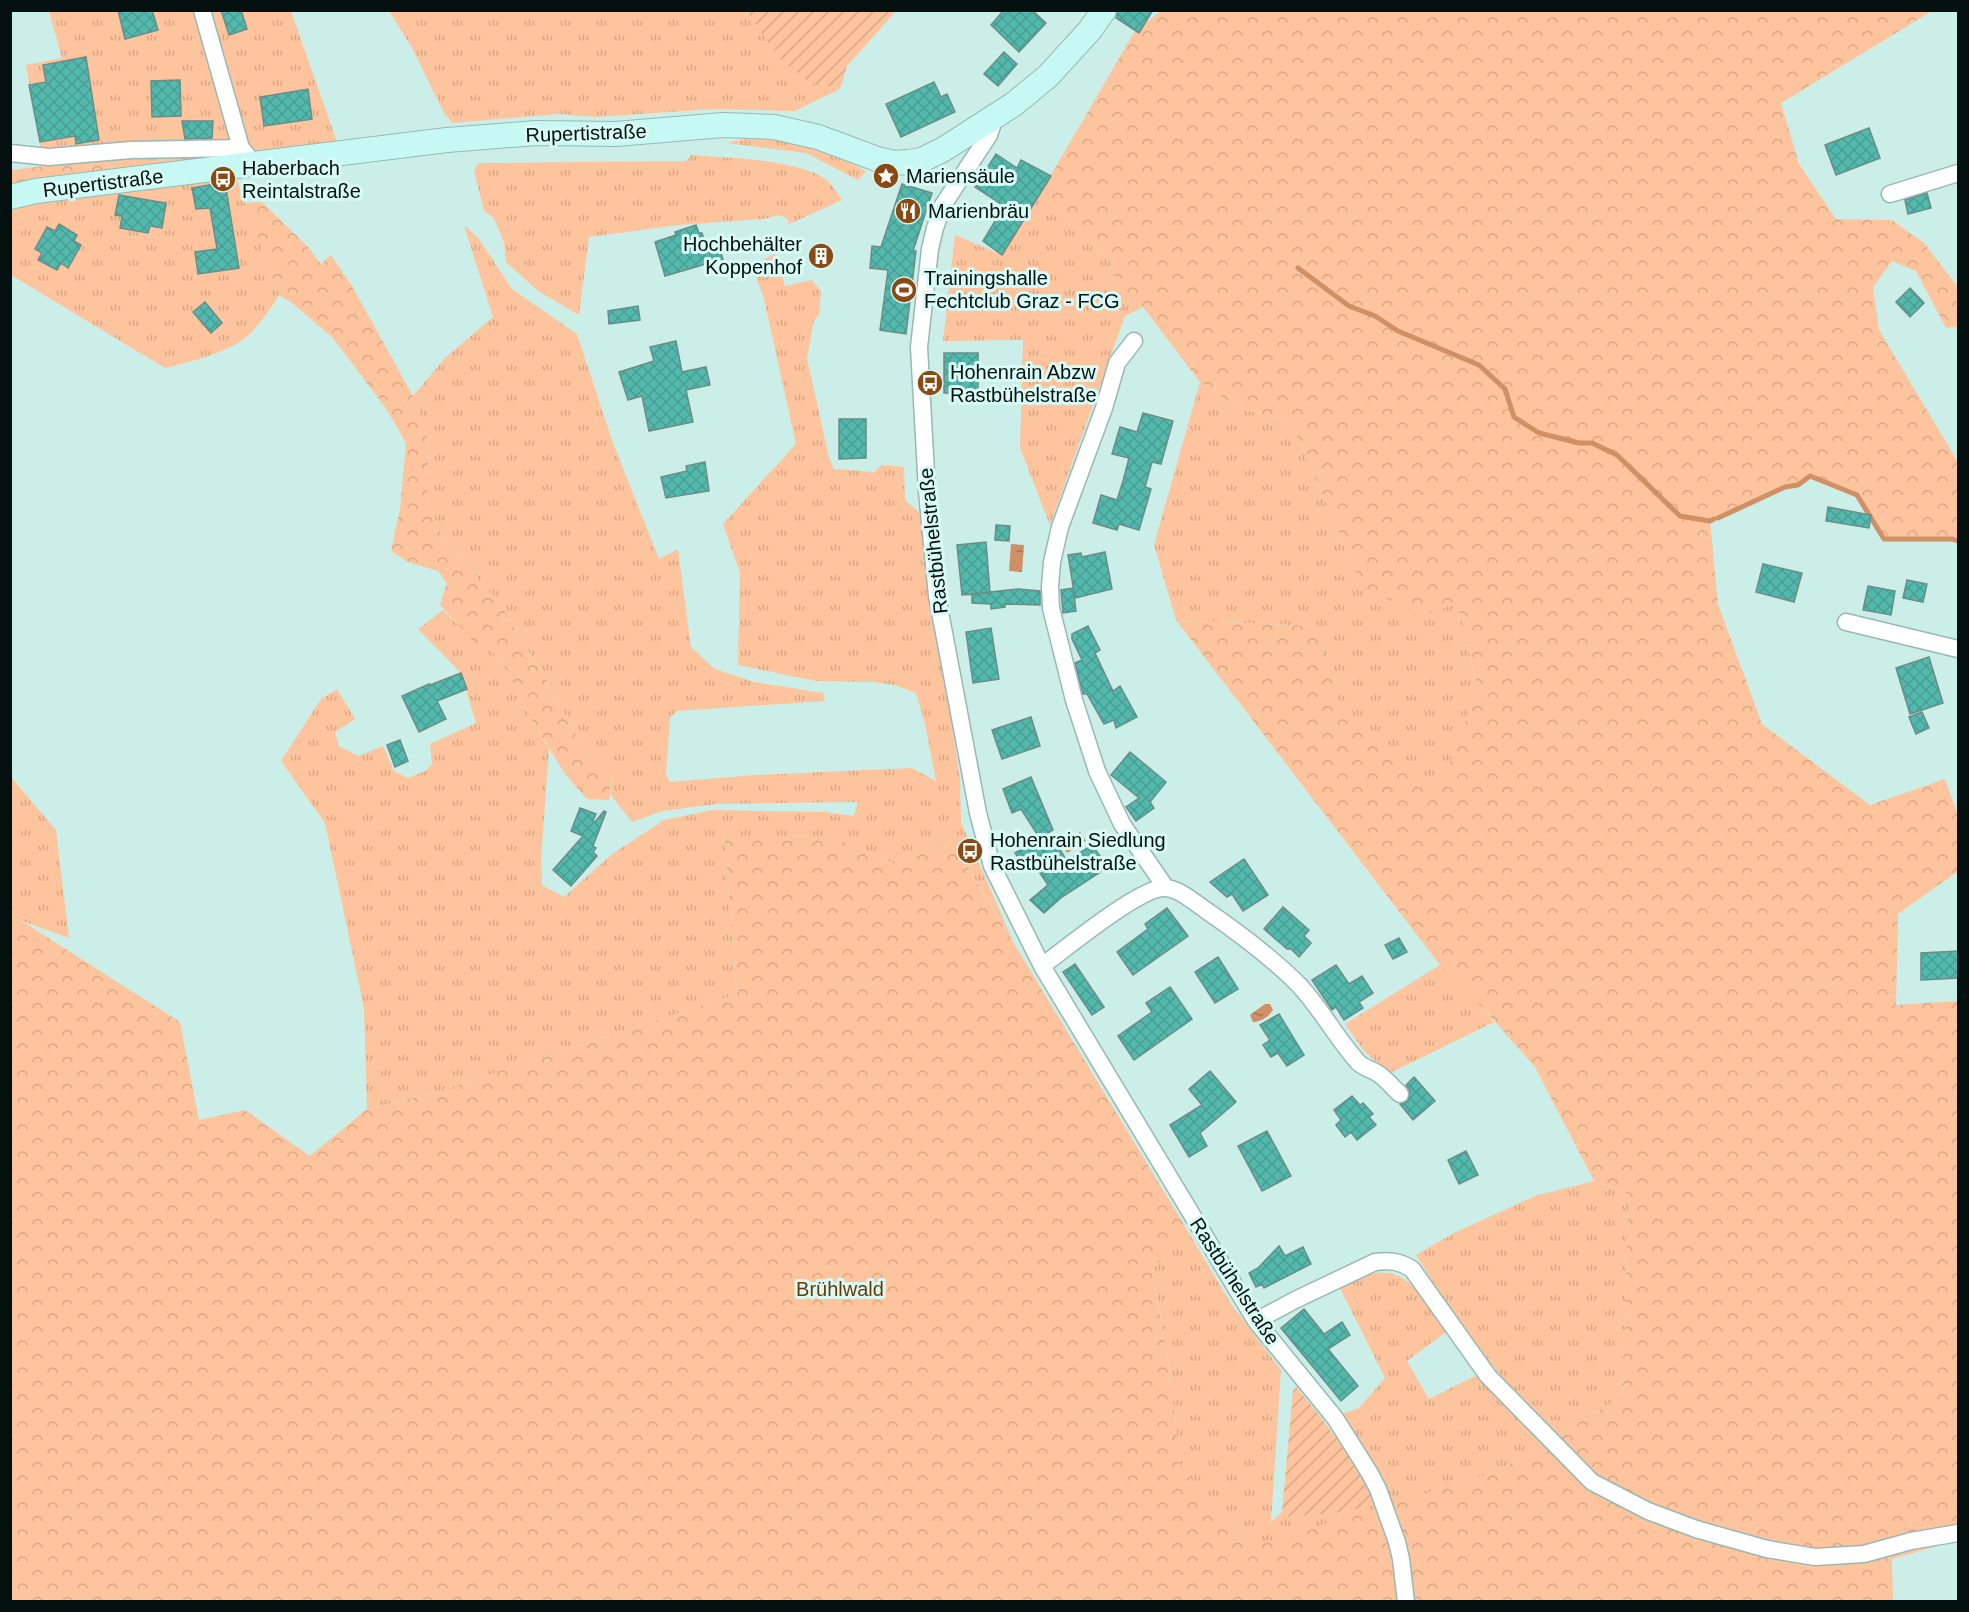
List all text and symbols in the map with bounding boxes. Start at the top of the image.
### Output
street label: Rupertistraße [525,120,647,146]
place label: Haberbach Reintalstraße [242,157,361,202]
place icon: Mariensäule [871,161,901,191]
bus stop icon: Haberbach Reintalstraße [208,164,238,194]
street label: Rupertistraße [42,165,164,201]
place label: Mariensäule [906,165,1015,187]
restaurant icon: Marienbräu [893,196,923,226]
place label: Marienbräu [928,200,1029,222]
place label: Hochbehälter Koppenhof [683,233,802,278]
building icon: Hochbehälter Koppenhof [806,241,836,271]
place label: Trainingshalle Fechtclub Graz - FCG [924,267,1120,312]
sports icon: Trainingshalle Fechtclub Graz - FCG [889,275,919,305]
place label: Hohenrain Abzw Rastbühelstraße [950,361,1097,406]
bus stop icon: Hohenrain Abzw Rastbühelstraße [915,368,945,398]
street label: Rastbühelstraße [914,467,952,615]
place label: Hohenrain Siedlung Rastbühelstraße [990,829,1166,874]
bus stop icon: Hohenrain Siedlung Rastbühelstraße [955,836,985,866]
street label: Rastbühelstraße [1186,1213,1284,1349]
park label: Brühlwald [796,1278,884,1300]

